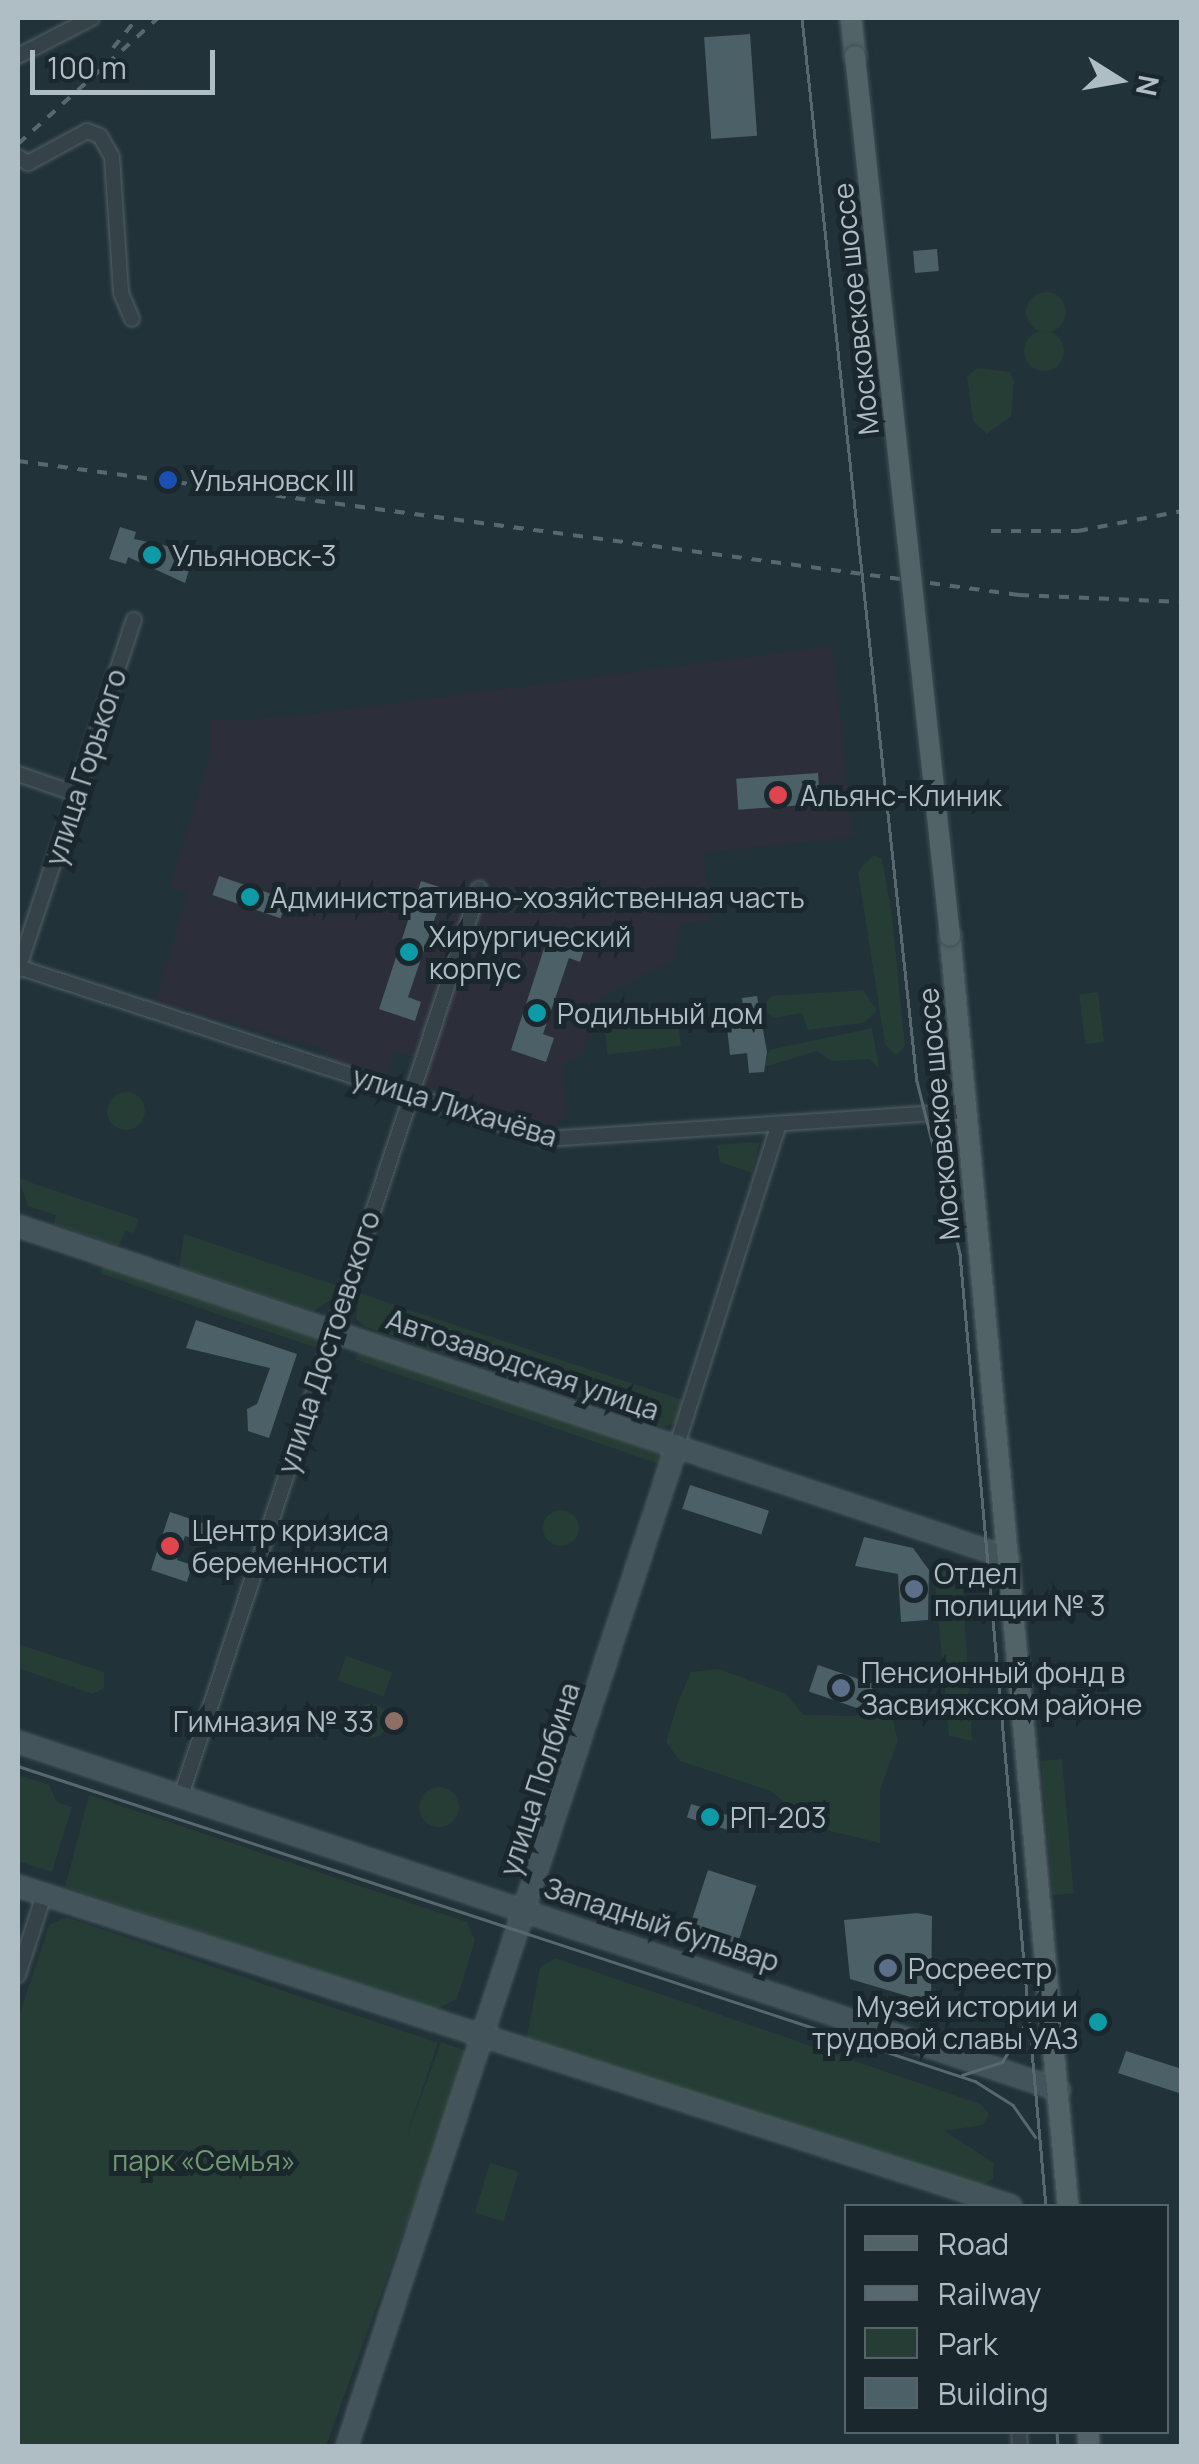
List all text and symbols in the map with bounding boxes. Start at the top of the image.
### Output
scale bar [35,30,220,92]
north arrow [1069,30,1169,130]
text: 100 m [47,47,127,88]
text: N [1128,72,1169,99]
street label: Московское шоссе [825,181,885,437]
place label: Ульяновск III [190,463,354,497]
marker: Ульяновск III [155,467,181,493]
place label: Ульяновск-3 [172,538,337,572]
marker: Ульяновск-3 [141,544,163,566]
street label: улица Горького [37,664,133,870]
place label: Альянс-Клиник [800,778,1002,812]
marker: Альянс-Клиник [765,782,791,808]
place label: Административно-хозяйственная часть [270,880,805,914]
marker: Административно-хозяйственная часть [239,886,261,908]
place label: Хирургический корпус [429,919,631,985]
marker: Хирургический корпус [398,941,420,963]
street label: Московское шоссе [910,986,966,1242]
place label: Родильный дом [557,996,763,1030]
marker: Родильный дом [526,1002,548,1024]
street label: улица Лихачёва [349,1059,561,1153]
street label: улица Достоевского [270,1207,386,1477]
street label: Автозаводская улица [382,1302,664,1426]
place label: Центр кризиса беременности [192,1513,389,1579]
marker: Центр кризиса беременности [157,1533,183,1559]
place label: Отдел полиции № 3 [934,1556,1105,1622]
marker: Отдел полиции № 3 [903,1578,925,1600]
place label: Пенсионный фонд в Засвияжском районе [861,1655,1142,1721]
marker: Пенсионный фонд в Засвияжском районе [830,1677,852,1699]
street label: улица Полбина [492,1678,586,1880]
place label: Гимназия № 33 [173,1704,374,1738]
marker: Гимназия № 33 [383,1710,405,1732]
place label: РП-203 [730,1800,827,1834]
marker: РП-203 [699,1806,721,1828]
street label: Западный бульвар [540,1870,784,1978]
place label: Росреестр [908,1951,1052,1985]
marker: Росреестр [877,1957,899,1979]
place label: Музей истории и трудовой славы УАЗ [812,1989,1078,2055]
marker: Музей истории и трудовой славы УАЗ [1087,2011,1109,2033]
park label: парк «Семья» [112,2143,296,2177]
legend [844,2204,1169,2434]
text: Road [938,2223,1009,2264]
text: Railway [938,2273,1041,2314]
text: Park [938,2323,998,2364]
text: Building [938,2373,1049,2414]

